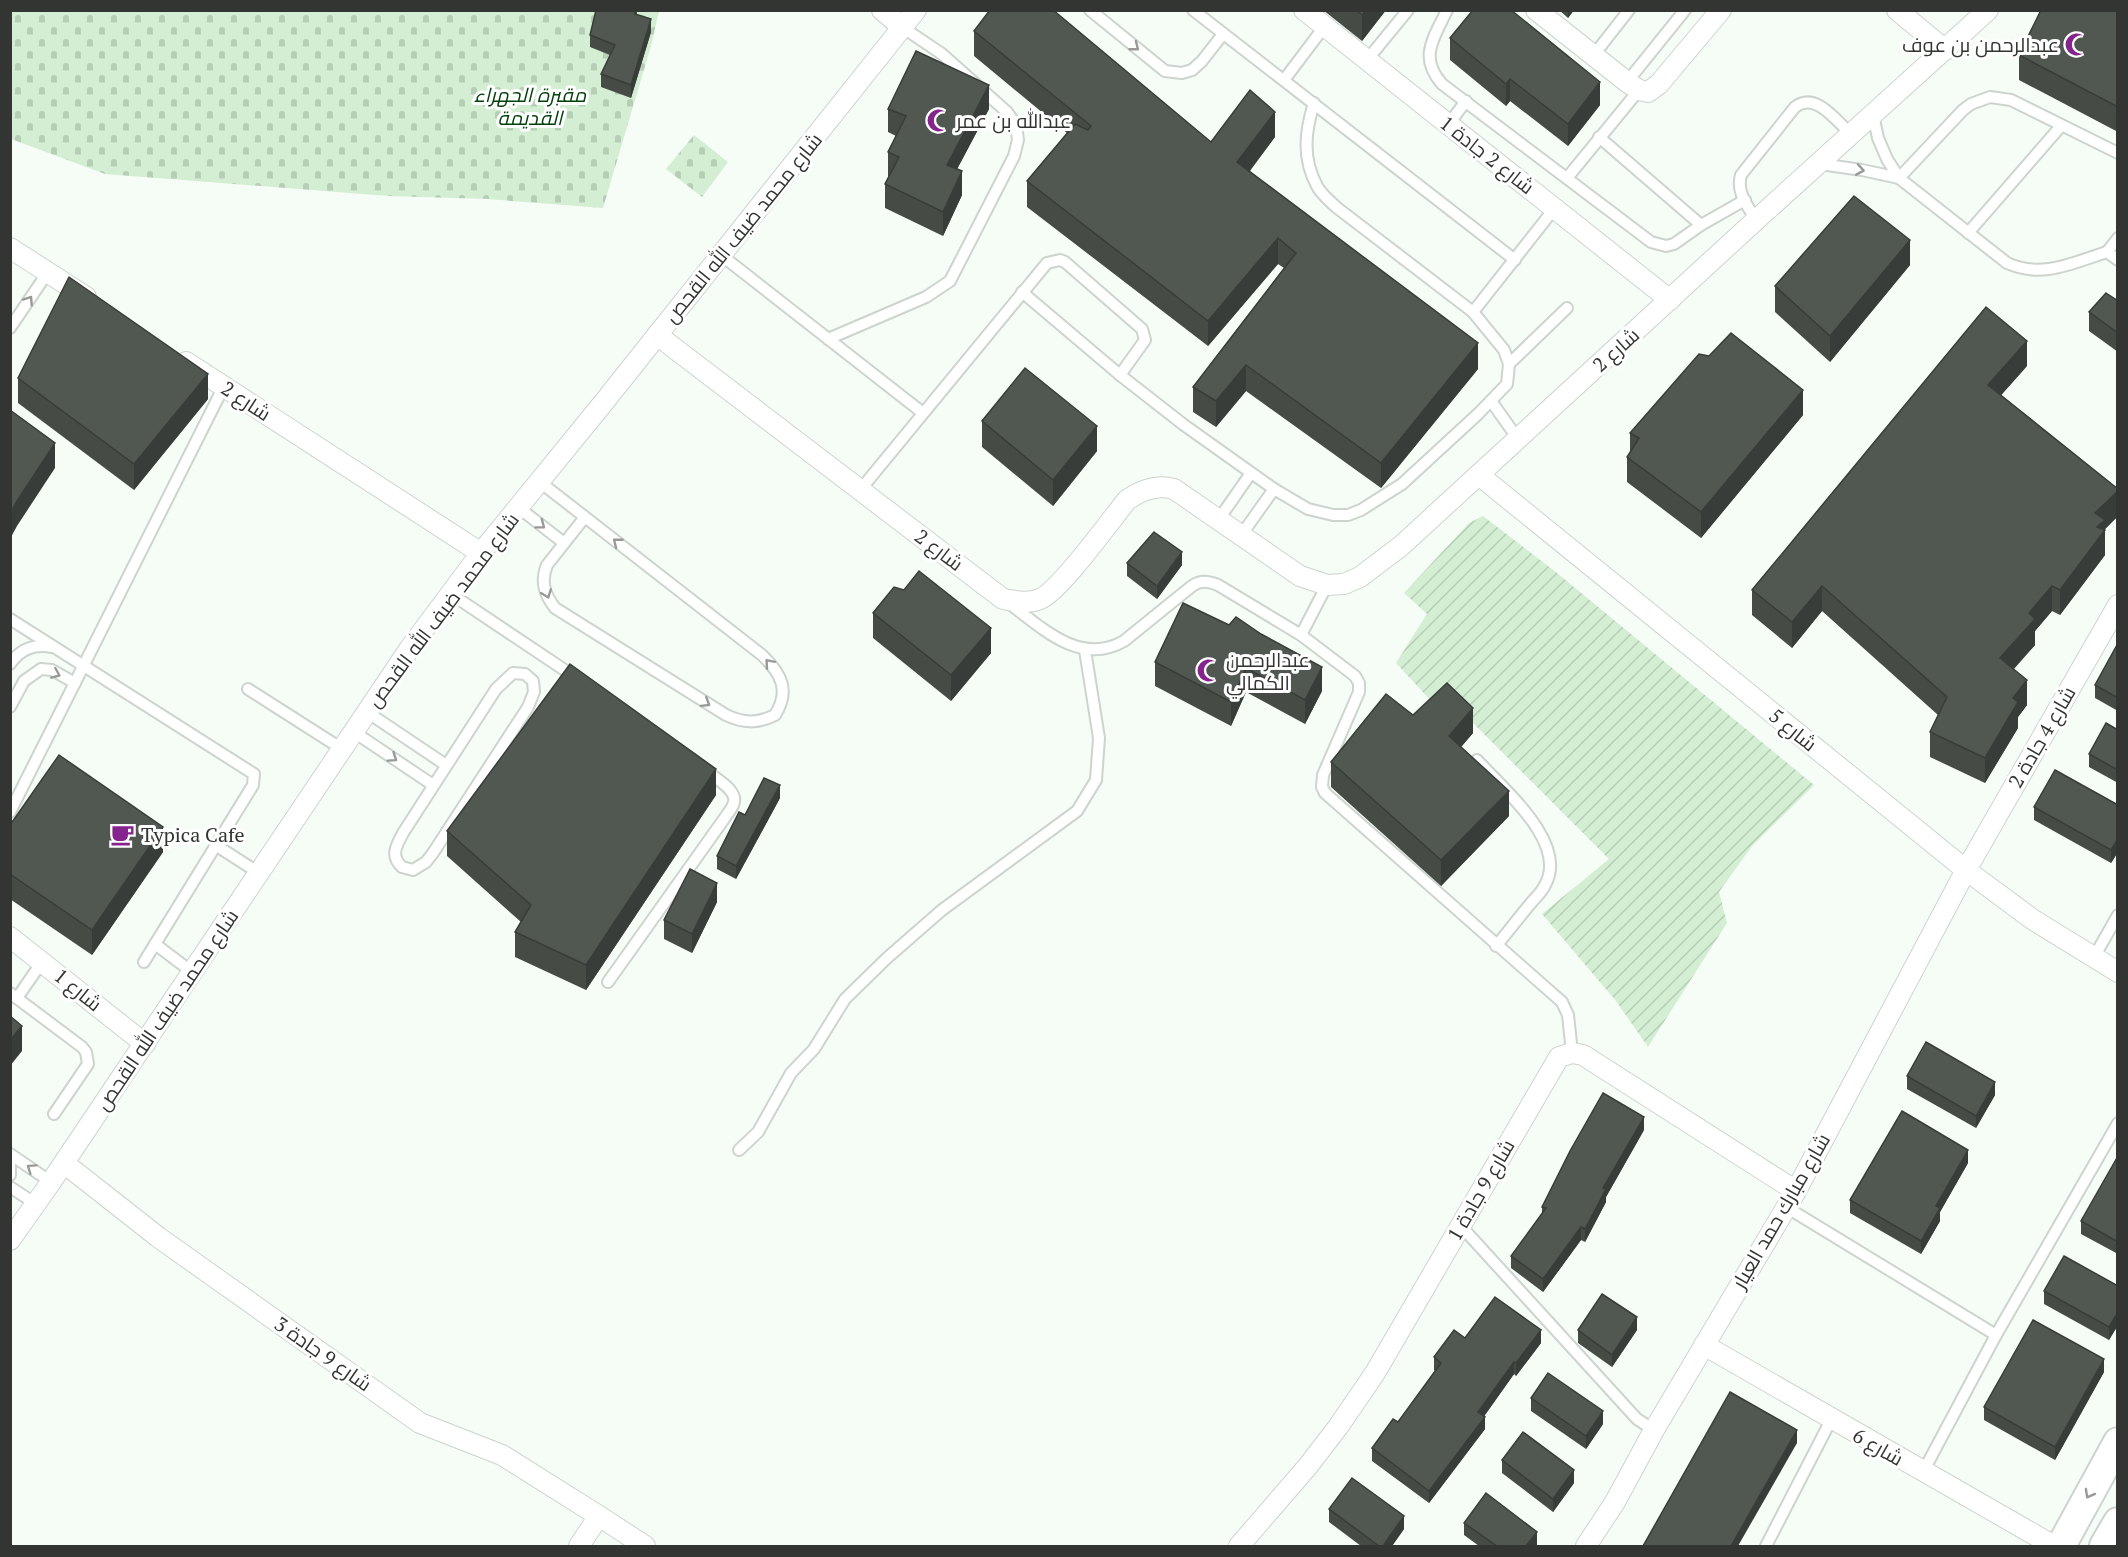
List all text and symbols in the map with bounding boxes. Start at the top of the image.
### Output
place label: عبدالرحمن بن عوف [1902,31,2059,58]
mosque icon: عبدالرحمن بن عوف [2064,32,2090,58]
one-way arrow [1128,40,1139,51]
park label: مقبرة الجهراء القديمة [474,81,587,131]
place label: عبدالله بن عمر [955,107,1071,134]
mosque icon: عبدالله بن عمر [925,108,951,134]
street label: شارع 2 جادة 1 [1434,109,1540,201]
street label: شارع محمد ضيف الله القحص [657,127,829,329]
one-way arrow [1854,163,1864,176]
one-way arrow [22,296,33,307]
street label: شارع 2 [1586,321,1646,379]
street label: شارع 2 [216,374,276,428]
street label: شارع محمد ضيف الله القحص [360,507,526,713]
one-way arrow [535,518,546,529]
street label: شارع 2 [909,522,969,578]
one-way arrow [612,538,623,549]
one-way arrow [540,588,553,598]
place label: عبدالرحمن الكمالي [1226,646,1310,699]
mosque icon: عبدالرحمن الكمالي [1195,658,1221,684]
one-way arrow [765,659,776,670]
one-way arrow [50,667,61,679]
street label: شارع 4 جادة 2 [2002,681,2082,793]
one-way arrow [700,695,710,707]
street label: شارع 5 [1763,702,1823,758]
one-way arrow [387,751,398,762]
place label: Typica Cafe [141,821,245,848]
cafe icon: Typica Cafe [110,822,136,848]
street label: شارع محمد ضيف الله القحص [89,904,245,1116]
street label: شارع 1 [48,962,108,1018]
street label: شارع مبارك حمد العيار [1725,1128,1837,1295]
street label: شارع 9 جادة 1 [1441,1134,1521,1246]
one-way arrow [26,1164,37,1175]
street label: شارع 9 جادة 3 [269,1310,377,1398]
street label: شارع 6 [1847,1421,1909,1473]
one-way arrow [2085,1487,2096,1498]

